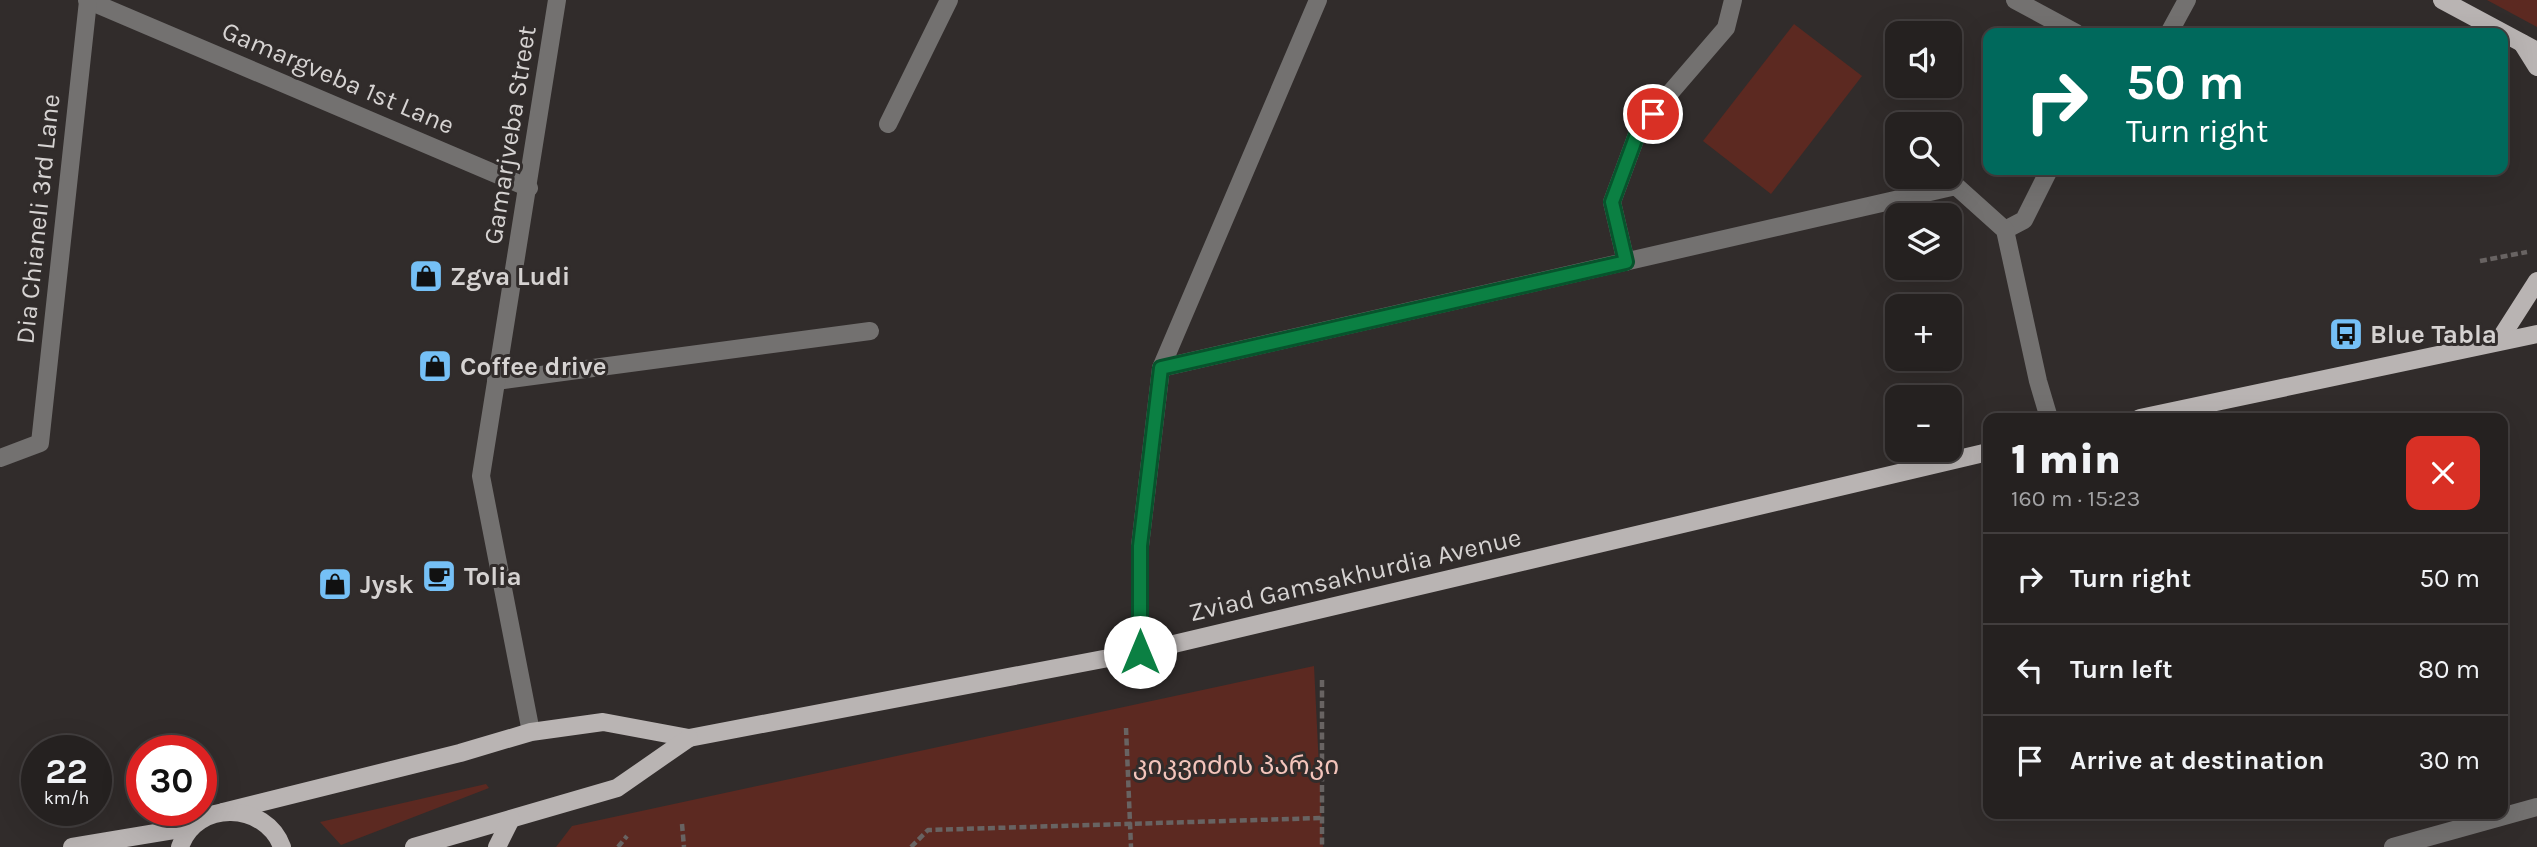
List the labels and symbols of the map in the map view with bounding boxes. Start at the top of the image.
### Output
street label: Gamargveba 1st Lane [217,15,459,141]
street label: Gamarjveba Street [477,23,543,247]
pin [1623,84,1683,144]
street label: Dia Chianeli 3rd Lane [9,92,67,346]
shop icon: Zgva Ludi [407,257,445,295]
place label: Zgva Ludi [450,261,570,292]
bus stop icon: Blue Tabla [2327,315,2365,353]
place label: Blue Tabla [2370,319,2497,350]
shop icon: Coffee drive [416,347,454,385]
place label: Coffee drive [460,351,606,382]
street label: Zviad Gamsakhurdia Avenue [1186,522,1524,628]
cafe icon: Tolia [420,557,458,595]
place label: Tolia [464,561,522,592]
shop icon: Jysk [316,565,354,603]
place label: Jysk [360,569,414,600]
position arrow [1103,615,1177,689]
speed limit sign: 30 [126,735,217,826]
park label: კიკვიძის პარკი [1133,750,1339,781]

